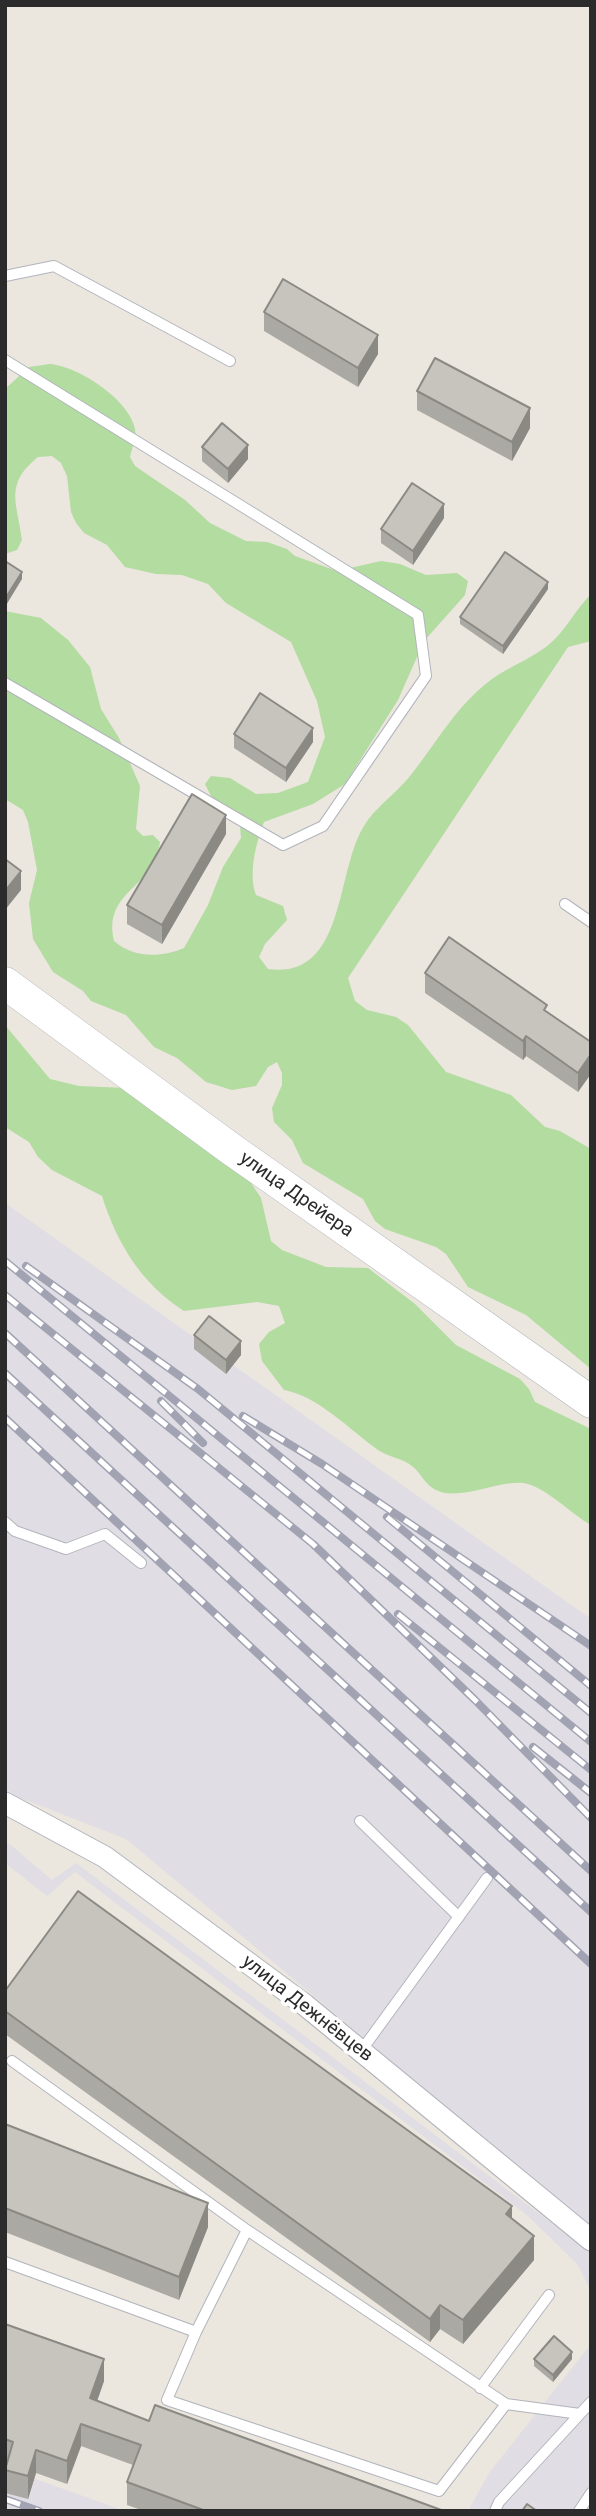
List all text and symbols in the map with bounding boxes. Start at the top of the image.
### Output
street label: улица Дрейера [235,1147,357,1243]
street label: улица Дежнёвцев [237,1951,377,2067]

